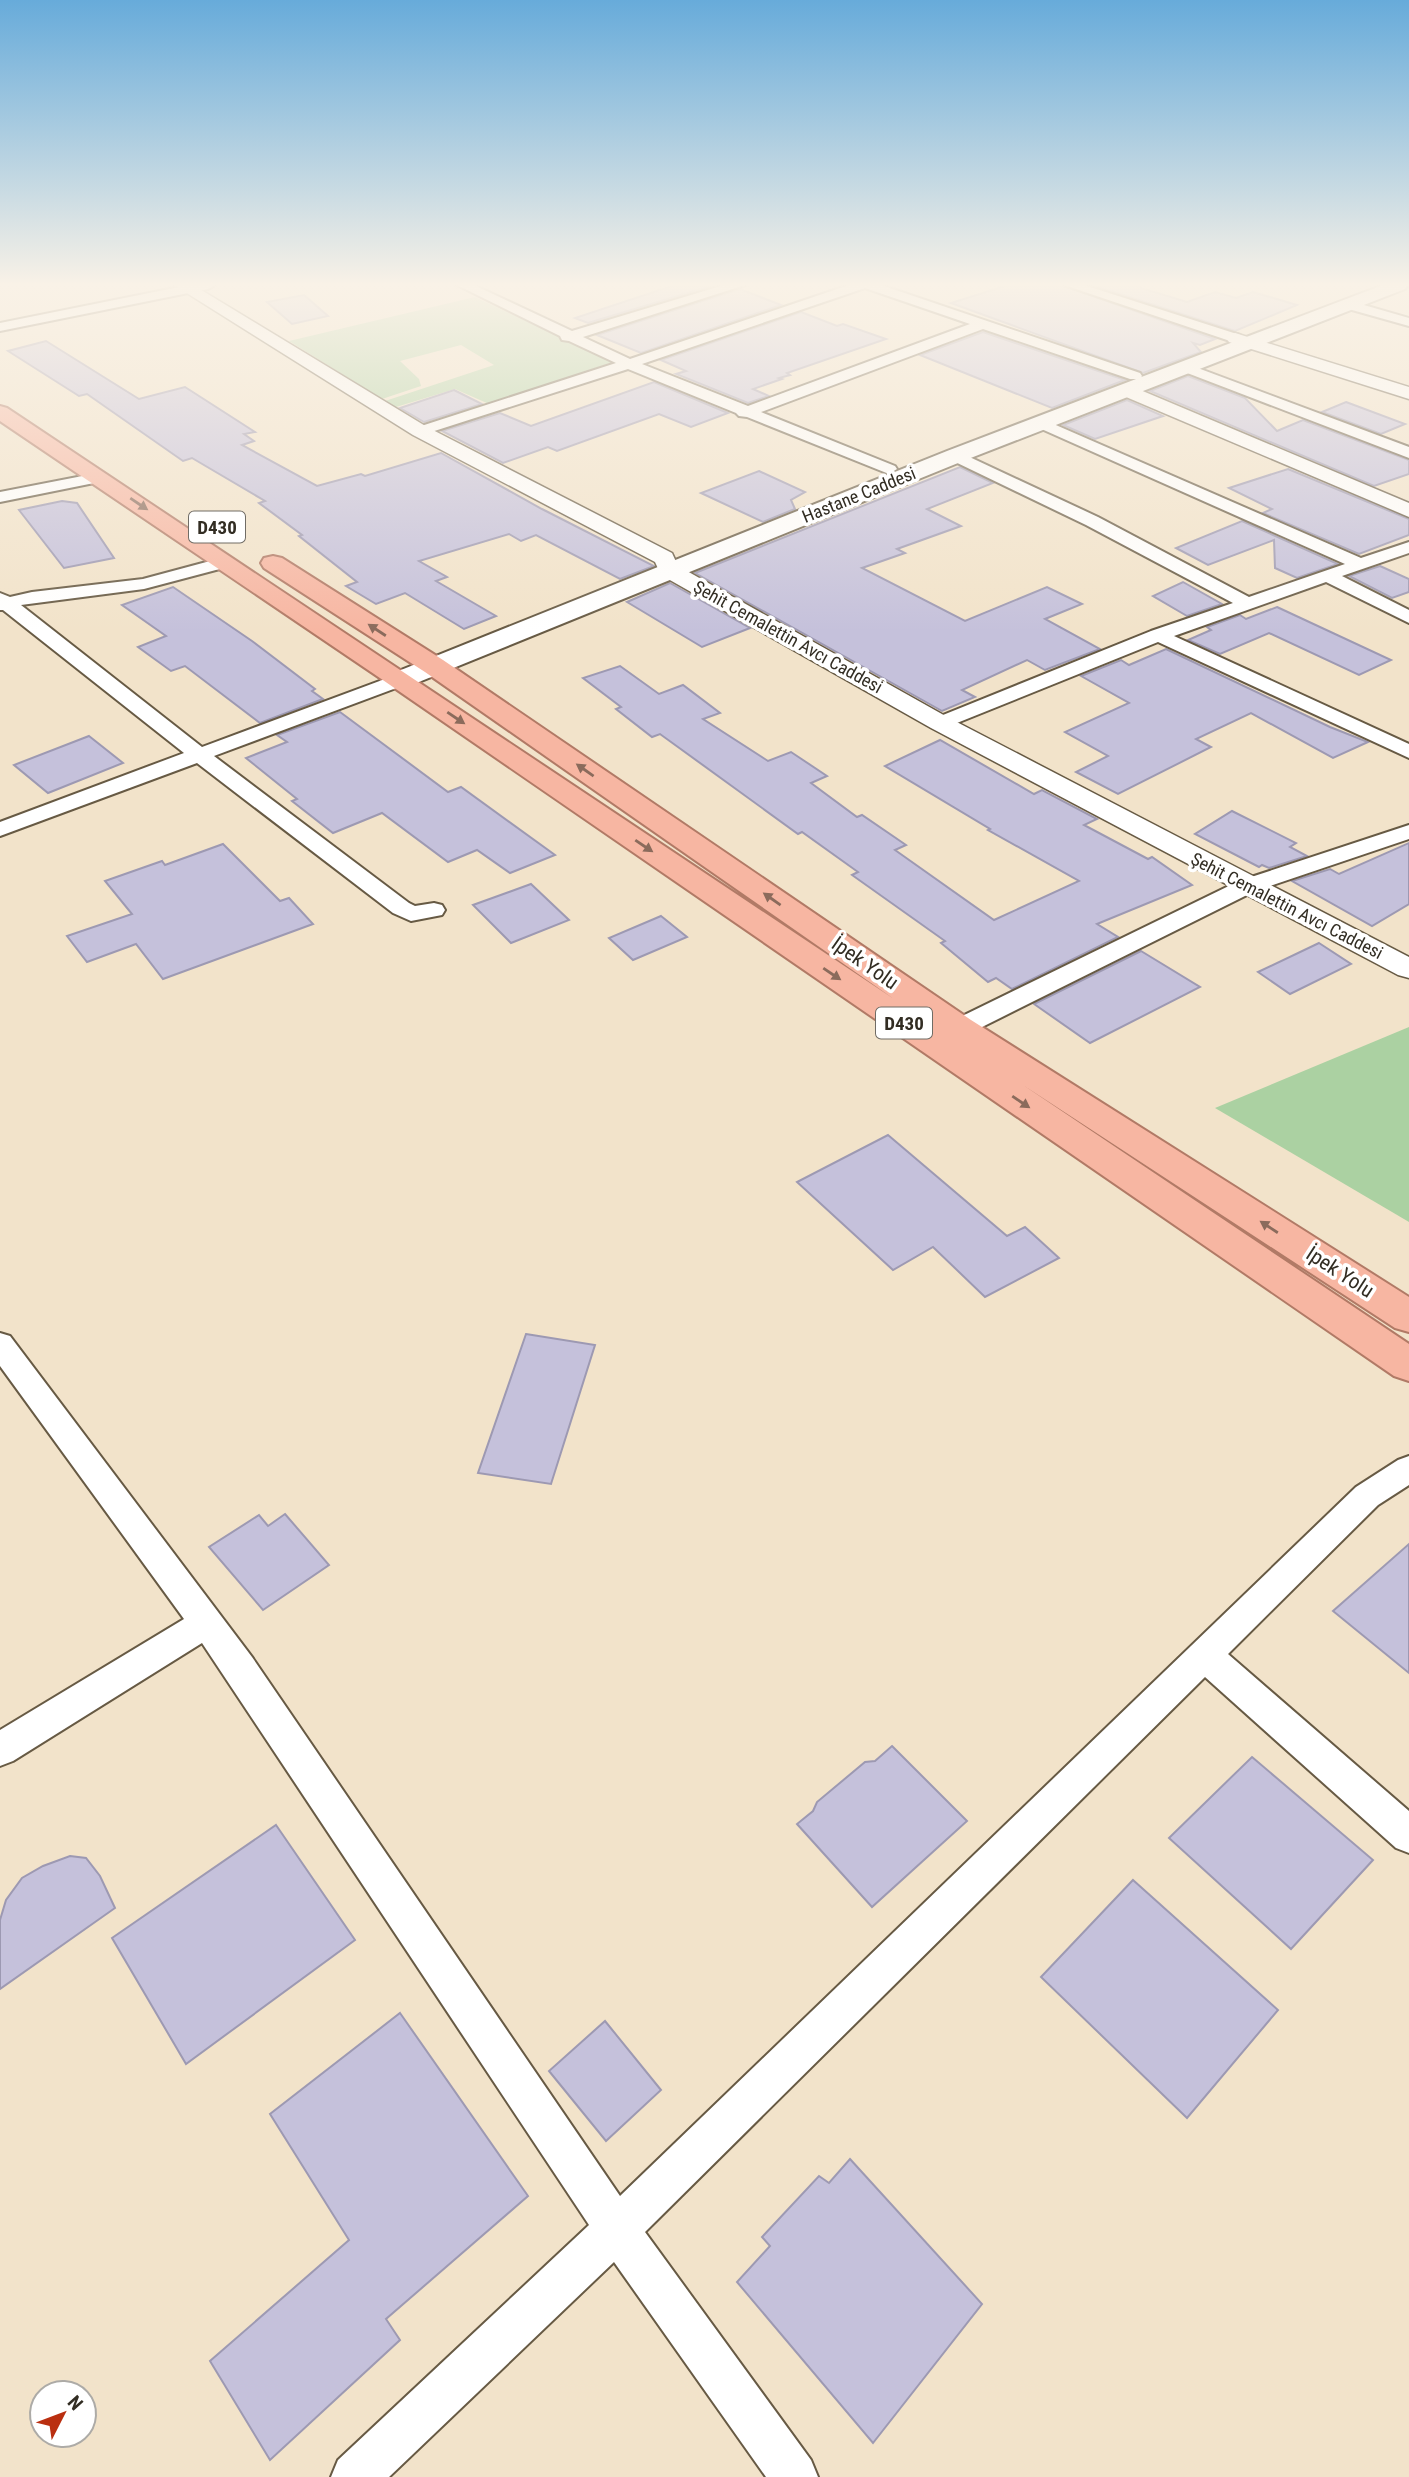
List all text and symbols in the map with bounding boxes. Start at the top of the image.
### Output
street label: Hastane Caddesi [799,462,919,527]
one-way arrow [129,498,148,511]
road number: D430 [189,512,245,542]
street label: Şehit Cemalettin Avcı Caddesi [690,576,886,697]
one-way arrow [367,623,387,636]
one-way arrow [447,711,465,725]
one-way arrow [576,763,594,777]
one-way arrow [635,839,653,853]
street label: Şehit Cemalettin Avcı Caddesi [1188,848,1387,963]
one-way arrow [763,893,782,906]
street label: İpek Yolu [827,931,903,995]
one-way arrow [823,967,841,981]
road number: D430 [876,1007,932,1038]
one-way arrow [1011,1095,1030,1108]
one-way arrow [1259,1220,1279,1233]
street label: İpek Yolu [1302,1241,1378,1303]
north arrow [28,2379,98,2449]
text: N [63,2391,88,2415]

